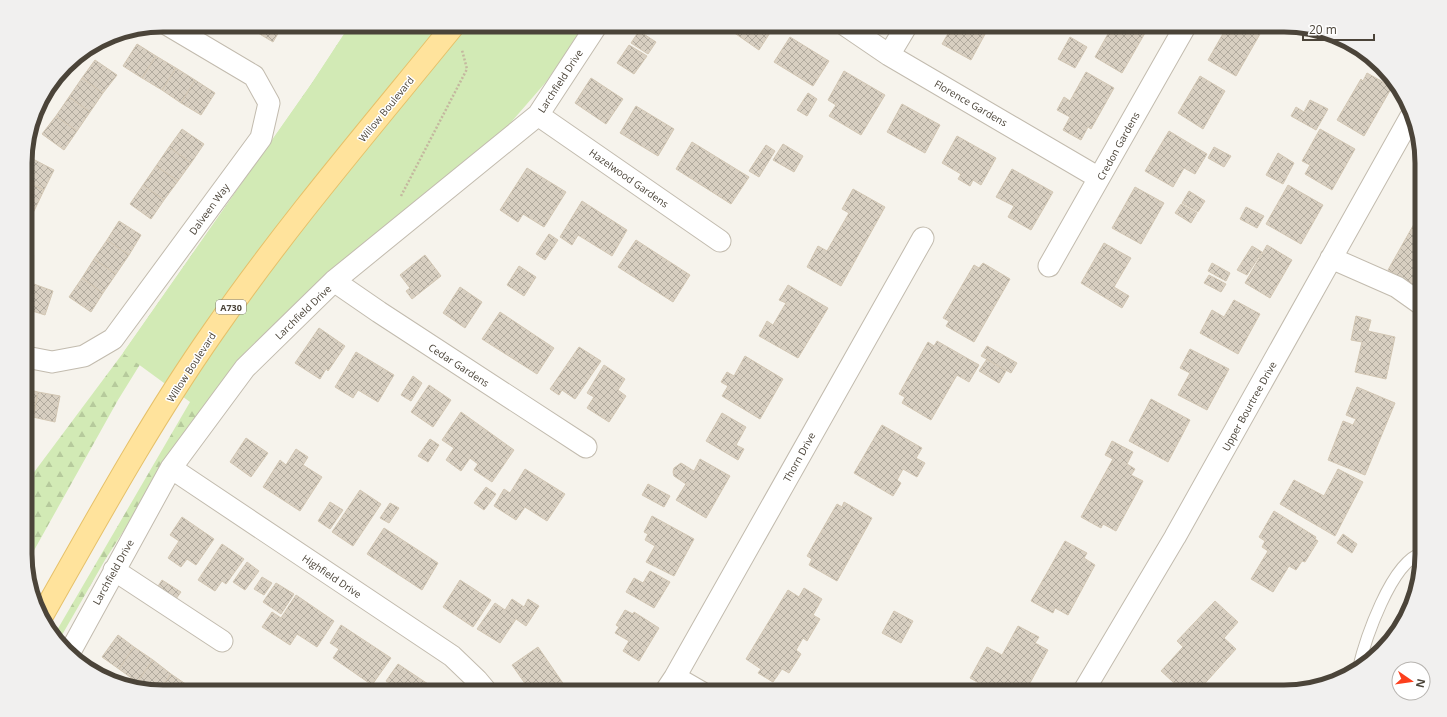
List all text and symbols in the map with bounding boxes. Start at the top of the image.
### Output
scale bar [1303,16,1374,42]
text: 20 m [1309,21,1337,38]
street label: Larchfield Drive [534,46,586,115]
street label: Willow Boulevard [355,73,417,145]
street label: Florence Gardens [932,76,1010,130]
street label: Credon Gardens [1093,109,1143,183]
street label: Hazelwood Gardens [587,145,672,211]
street label: Dalveen Way [186,180,233,237]
street label: Larchfield Drive [272,281,334,342]
road number: A730 [216,300,246,314]
street label: Willow Boulevard [163,329,219,405]
street label: Cedar Gardens [426,340,492,390]
street label: Upper Bourtree Drive [1219,358,1280,453]
street label: Thorn Drive [780,429,819,484]
street label: Larchfield Drive [89,536,137,607]
street label: Highfield Drive [300,551,365,601]
north arrow [1391,661,1431,701]
text: N [1413,677,1430,689]

